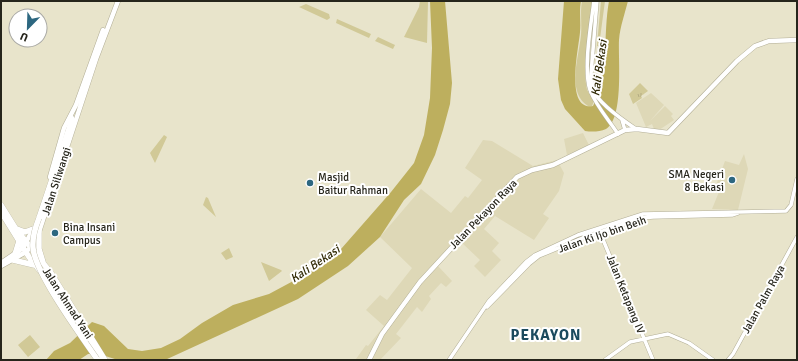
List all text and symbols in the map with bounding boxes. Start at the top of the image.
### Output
north arrow [8,8,48,48]
text: U [18,29,30,44]
water label: Kali Bekasi [588,37,611,97]
street label: Jalan Siliwangi [39,145,74,217]
place label: SMA Negeri 8 Bekasi [668,168,724,194]
place label: Masjid Baitur Rahman [318,171,388,197]
marker: SMA Negeri 8 Bekasi [727,175,737,185]
street label: Jalan Pekayon Raya [447,177,520,252]
marker: Masjid Baitur Rahman [305,178,315,188]
street label: Jalan Ki Ijo bin Beih [556,213,648,256]
place label: Bina Insani Campus [63,221,115,247]
marker: Bina Insani Campus [50,228,60,238]
water label: Kali Bekasi [288,241,344,286]
street label: Jalan Ketapang IV [604,253,648,336]
street label: Jalan Palm Raya [739,262,788,336]
street label: Jalan Ahmad Yani [40,265,95,341]
district label: PEKAYON [511,326,581,344]

